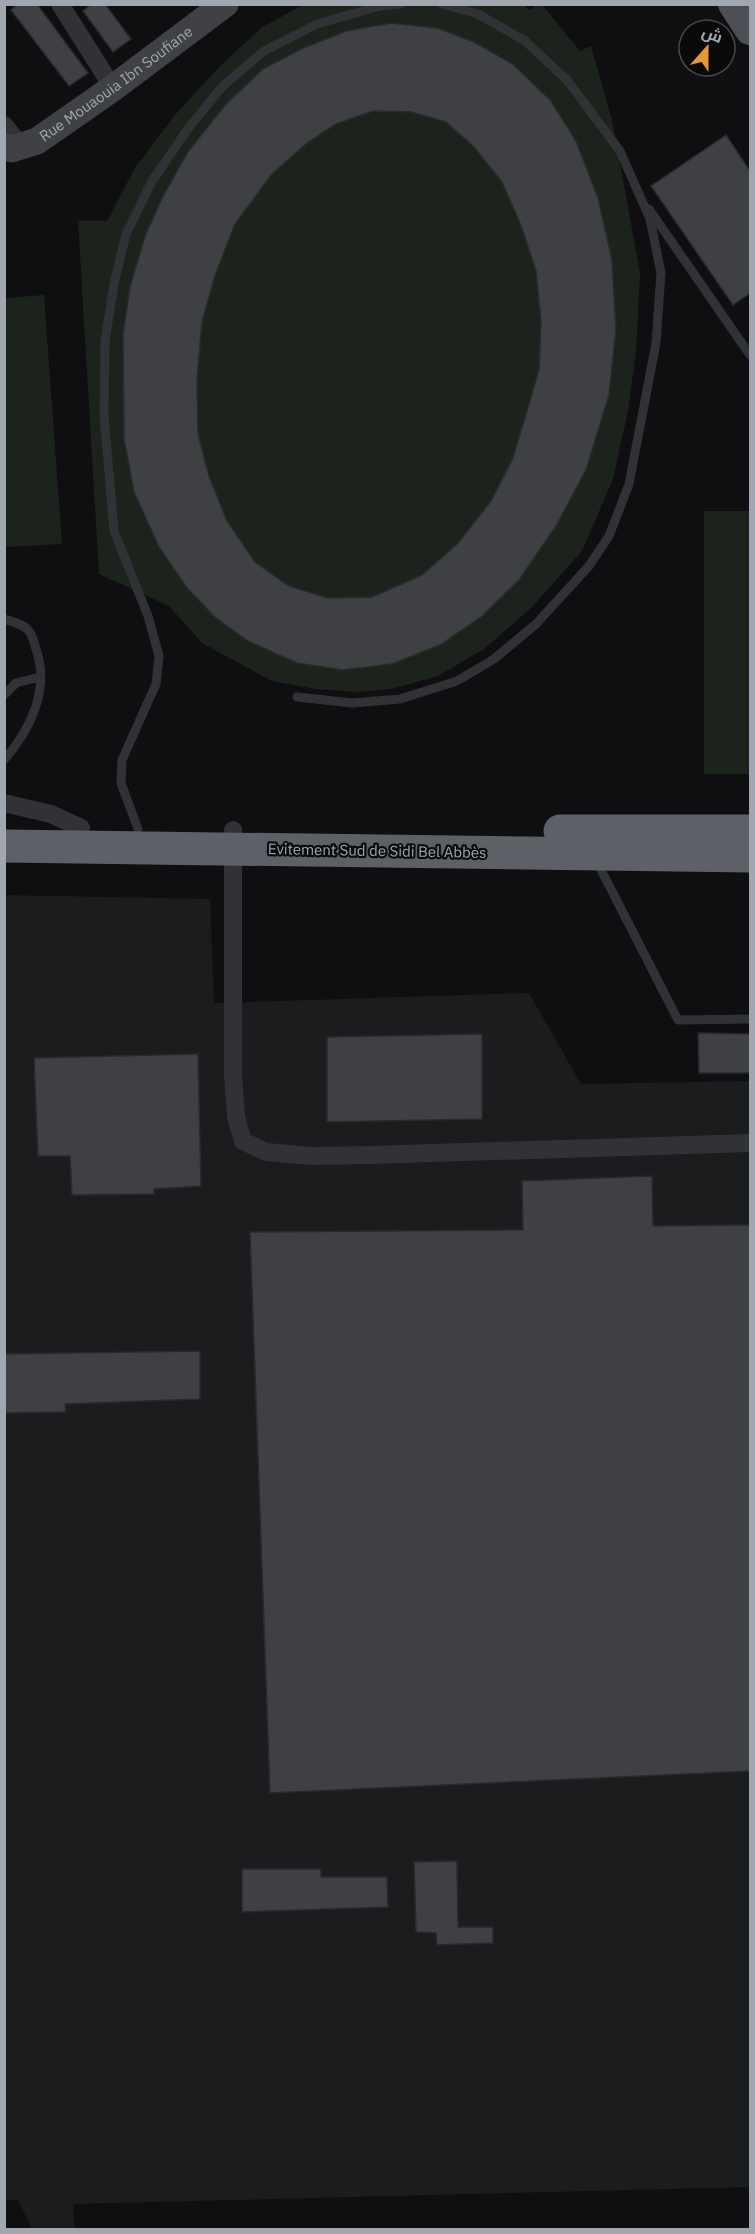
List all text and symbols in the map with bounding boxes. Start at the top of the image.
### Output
north arrow [677,18,737,78]
text: ش [699,21,726,47]
street label: Rue Mouaouia Ibn Soufiane [35,22,196,146]
street label: Evitement Sud de Sidi Bel Abbès [268,839,486,862]

